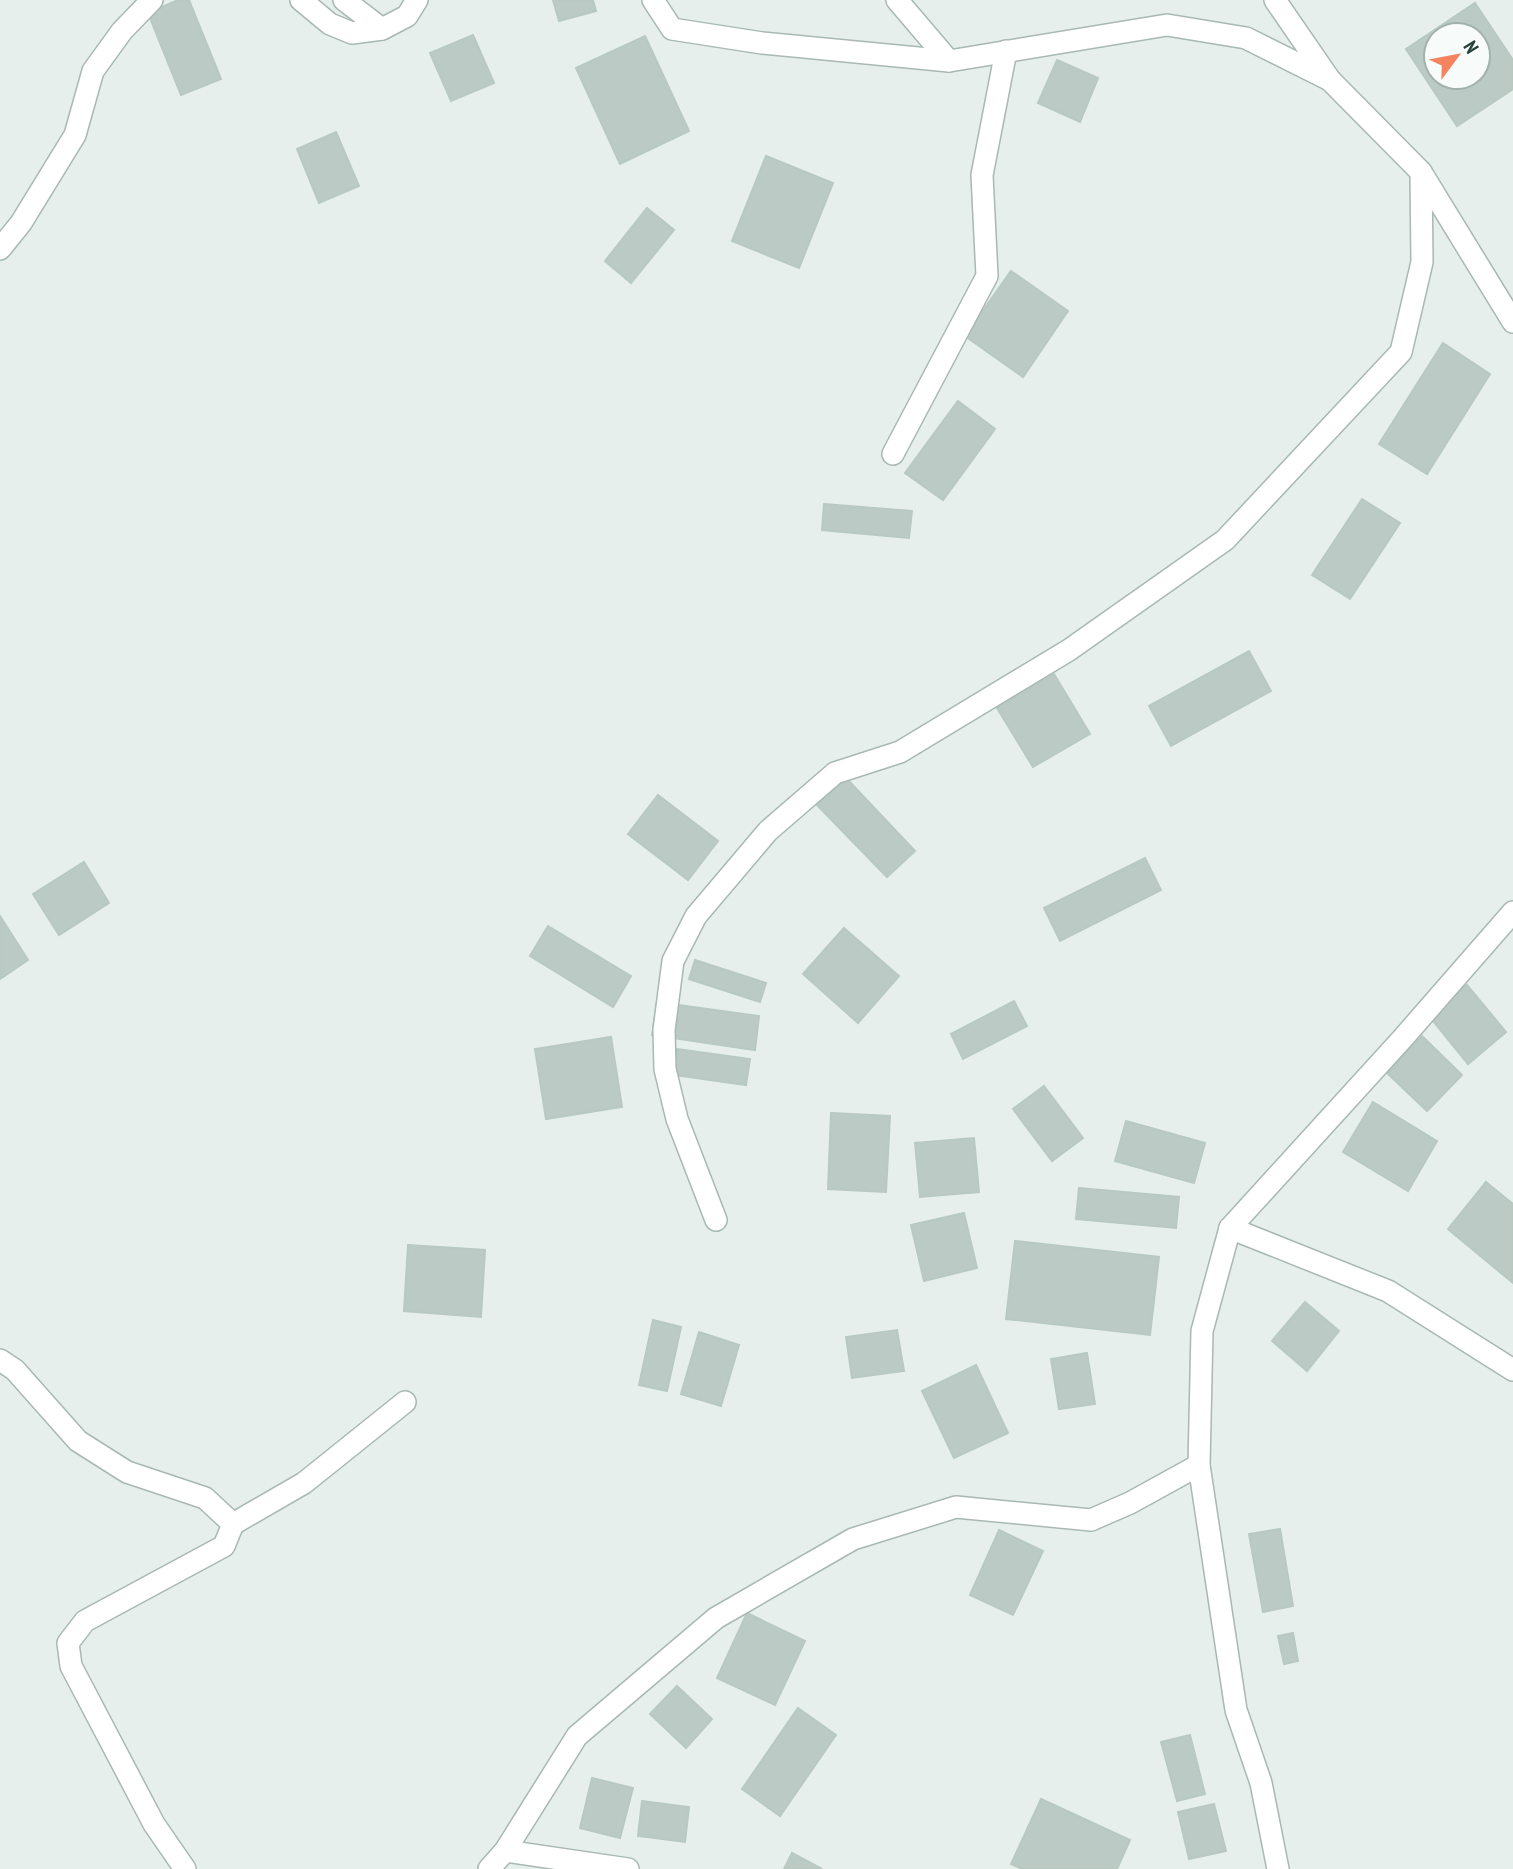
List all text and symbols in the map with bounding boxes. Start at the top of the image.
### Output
north arrow [1422,21,1492,91]
text: N [1459,36,1484,58]

